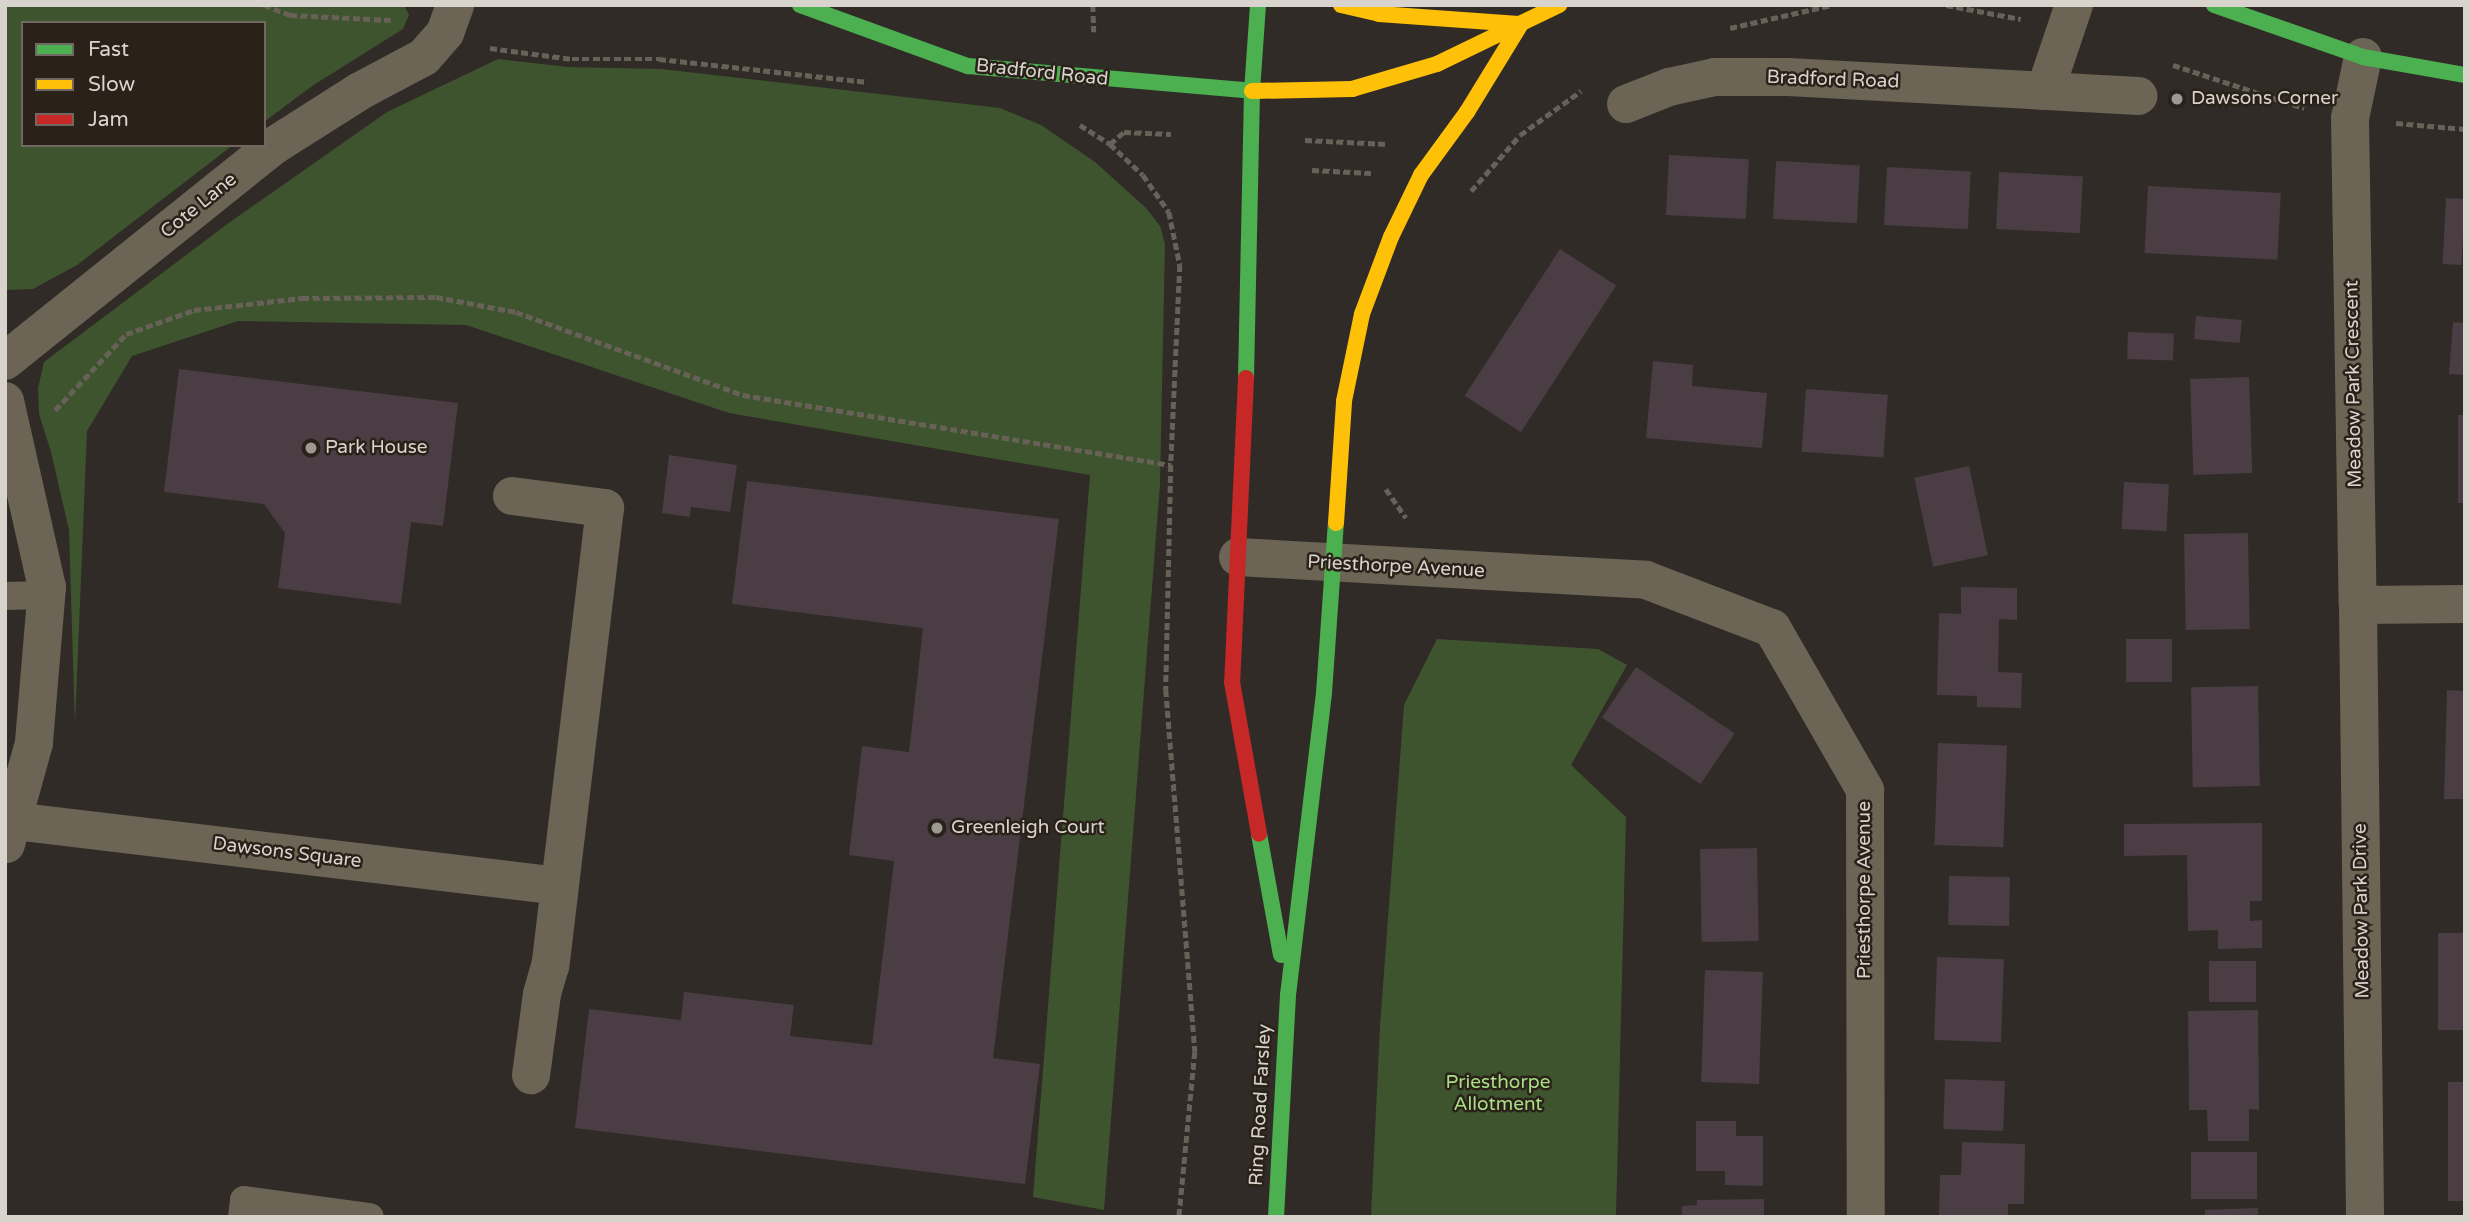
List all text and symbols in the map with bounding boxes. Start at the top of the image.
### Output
legend [21,21,266,147]
text: Fast [88,37,129,62]
street label: Bradford Road [975,55,1109,91]
street label: Bradford Road [1766,66,1900,94]
text: Slow [88,72,135,97]
place label: Dawsons Corner [2191,88,2338,110]
marker: Dawsons Corner [2169,91,2185,107]
text: Jam [88,107,129,132]
street label: Cote Lane [156,168,242,244]
street label: Meadow Park Crescent [2341,280,2367,488]
place label: Park House [325,437,428,459]
marker: Park House [303,440,319,456]
street label: Priesthorpe Avenue [1307,551,1485,583]
street label: Priesthorpe Avenue [1854,801,1876,979]
place label: Greenleigh Court [951,817,1105,839]
marker: Greenleigh Court [929,820,945,836]
street label: Meadow Park Drive [2349,823,2375,999]
street label: Dawsons Square [211,833,363,873]
street label: Ring Road Farsley [1245,1023,1277,1187]
park label: Priesthorpe Allotment [1446,1072,1550,1116]

